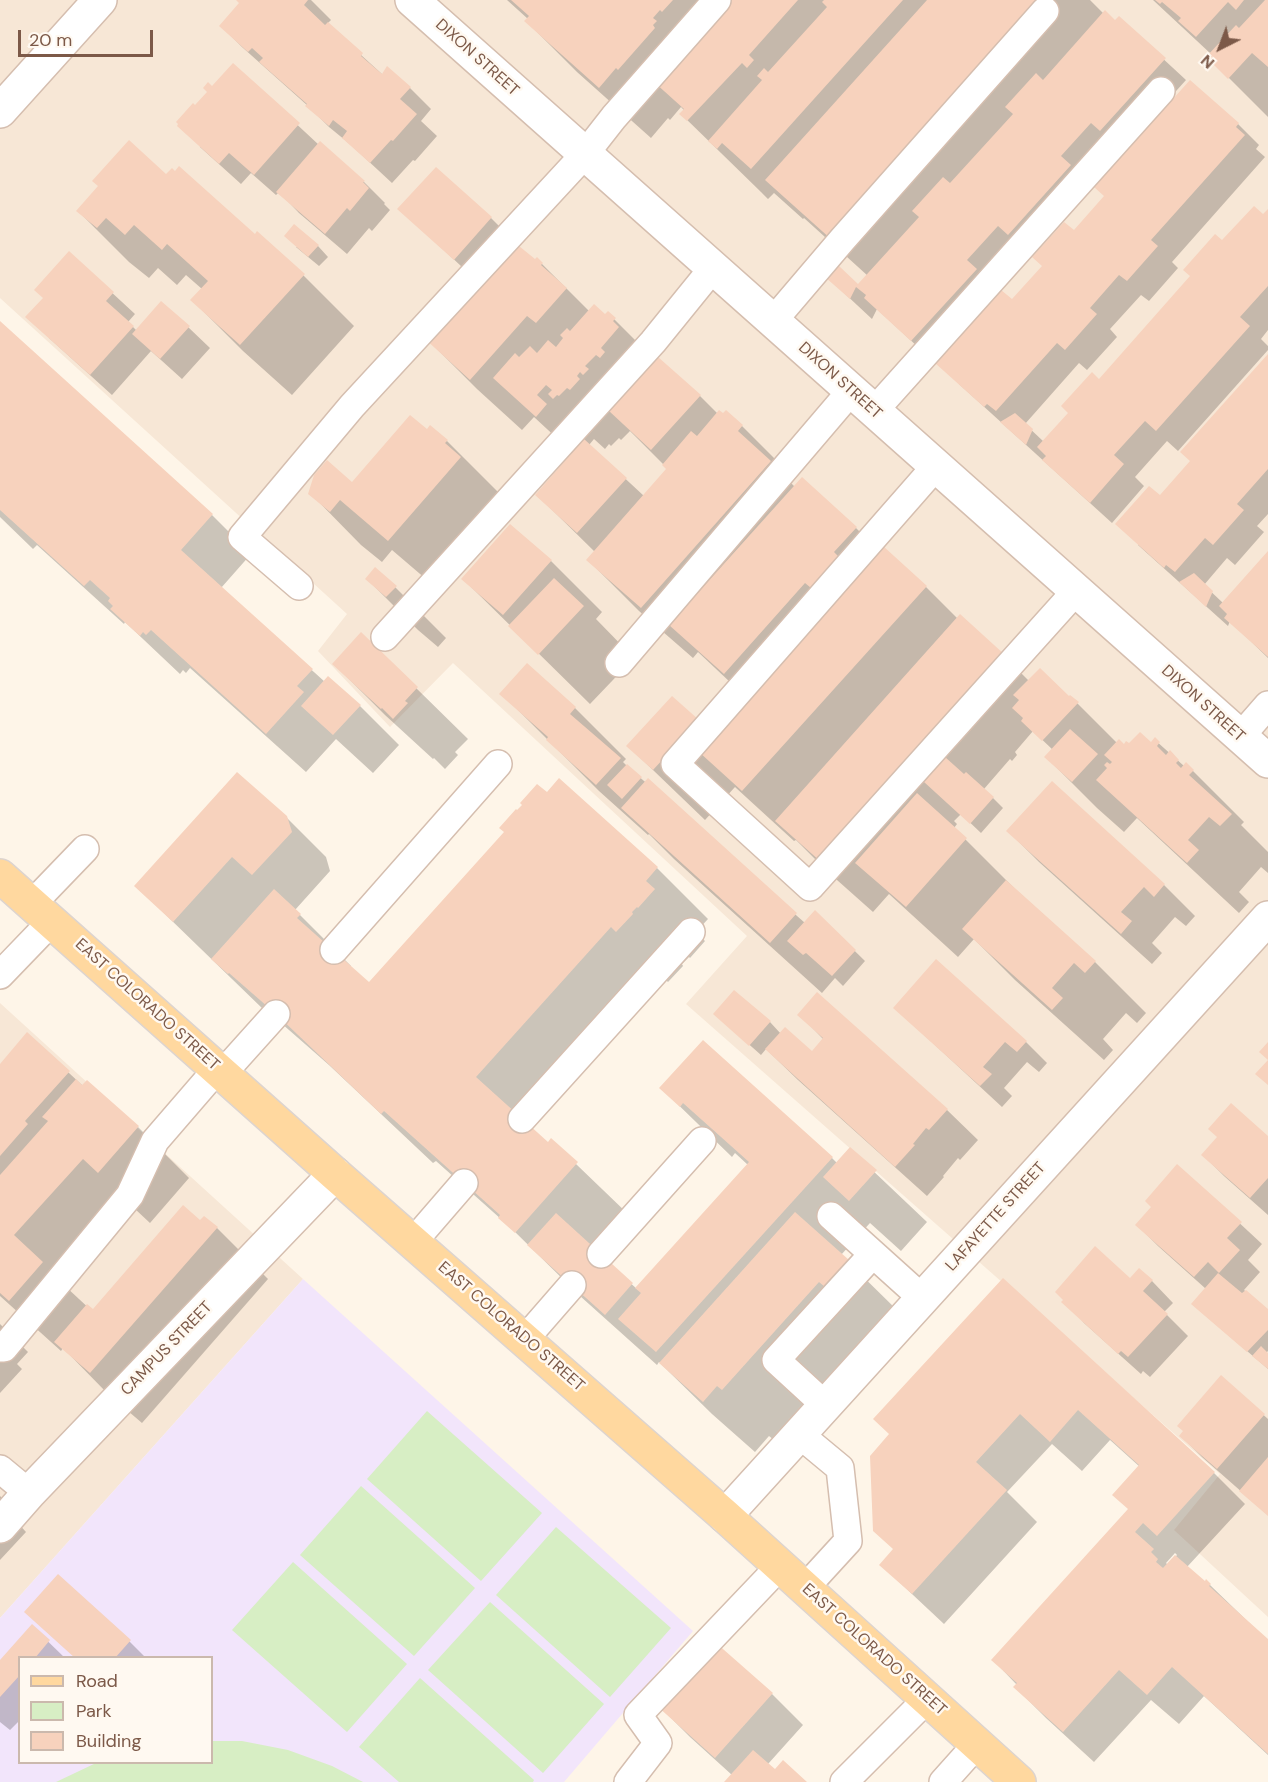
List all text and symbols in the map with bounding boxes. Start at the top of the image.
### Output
street label: DIXON STREET [431,15,523,101]
scale bar [21,18,156,56]
north arrow [1190,18,1250,78]
text: 20 m [29,28,72,52]
text: N [1196,50,1219,73]
street label: DIXON STREET [794,338,886,424]
street label: DIXON STREET [1157,661,1249,747]
street label: EAST COLORADO STREET [71,935,223,1075]
street label: LAFAYETTE STREET [942,1159,1050,1275]
street label: EAST COLORADO STREET [434,1258,588,1396]
street label: CAMPUS STREET [117,1298,217,1400]
street label: EAST COLORADO STREET [798,1580,950,1720]
legend [18,1656,213,1764]
text: Road [76,1669,118,1693]
text: Park [76,1699,112,1723]
text: Building [76,1729,141,1753]

